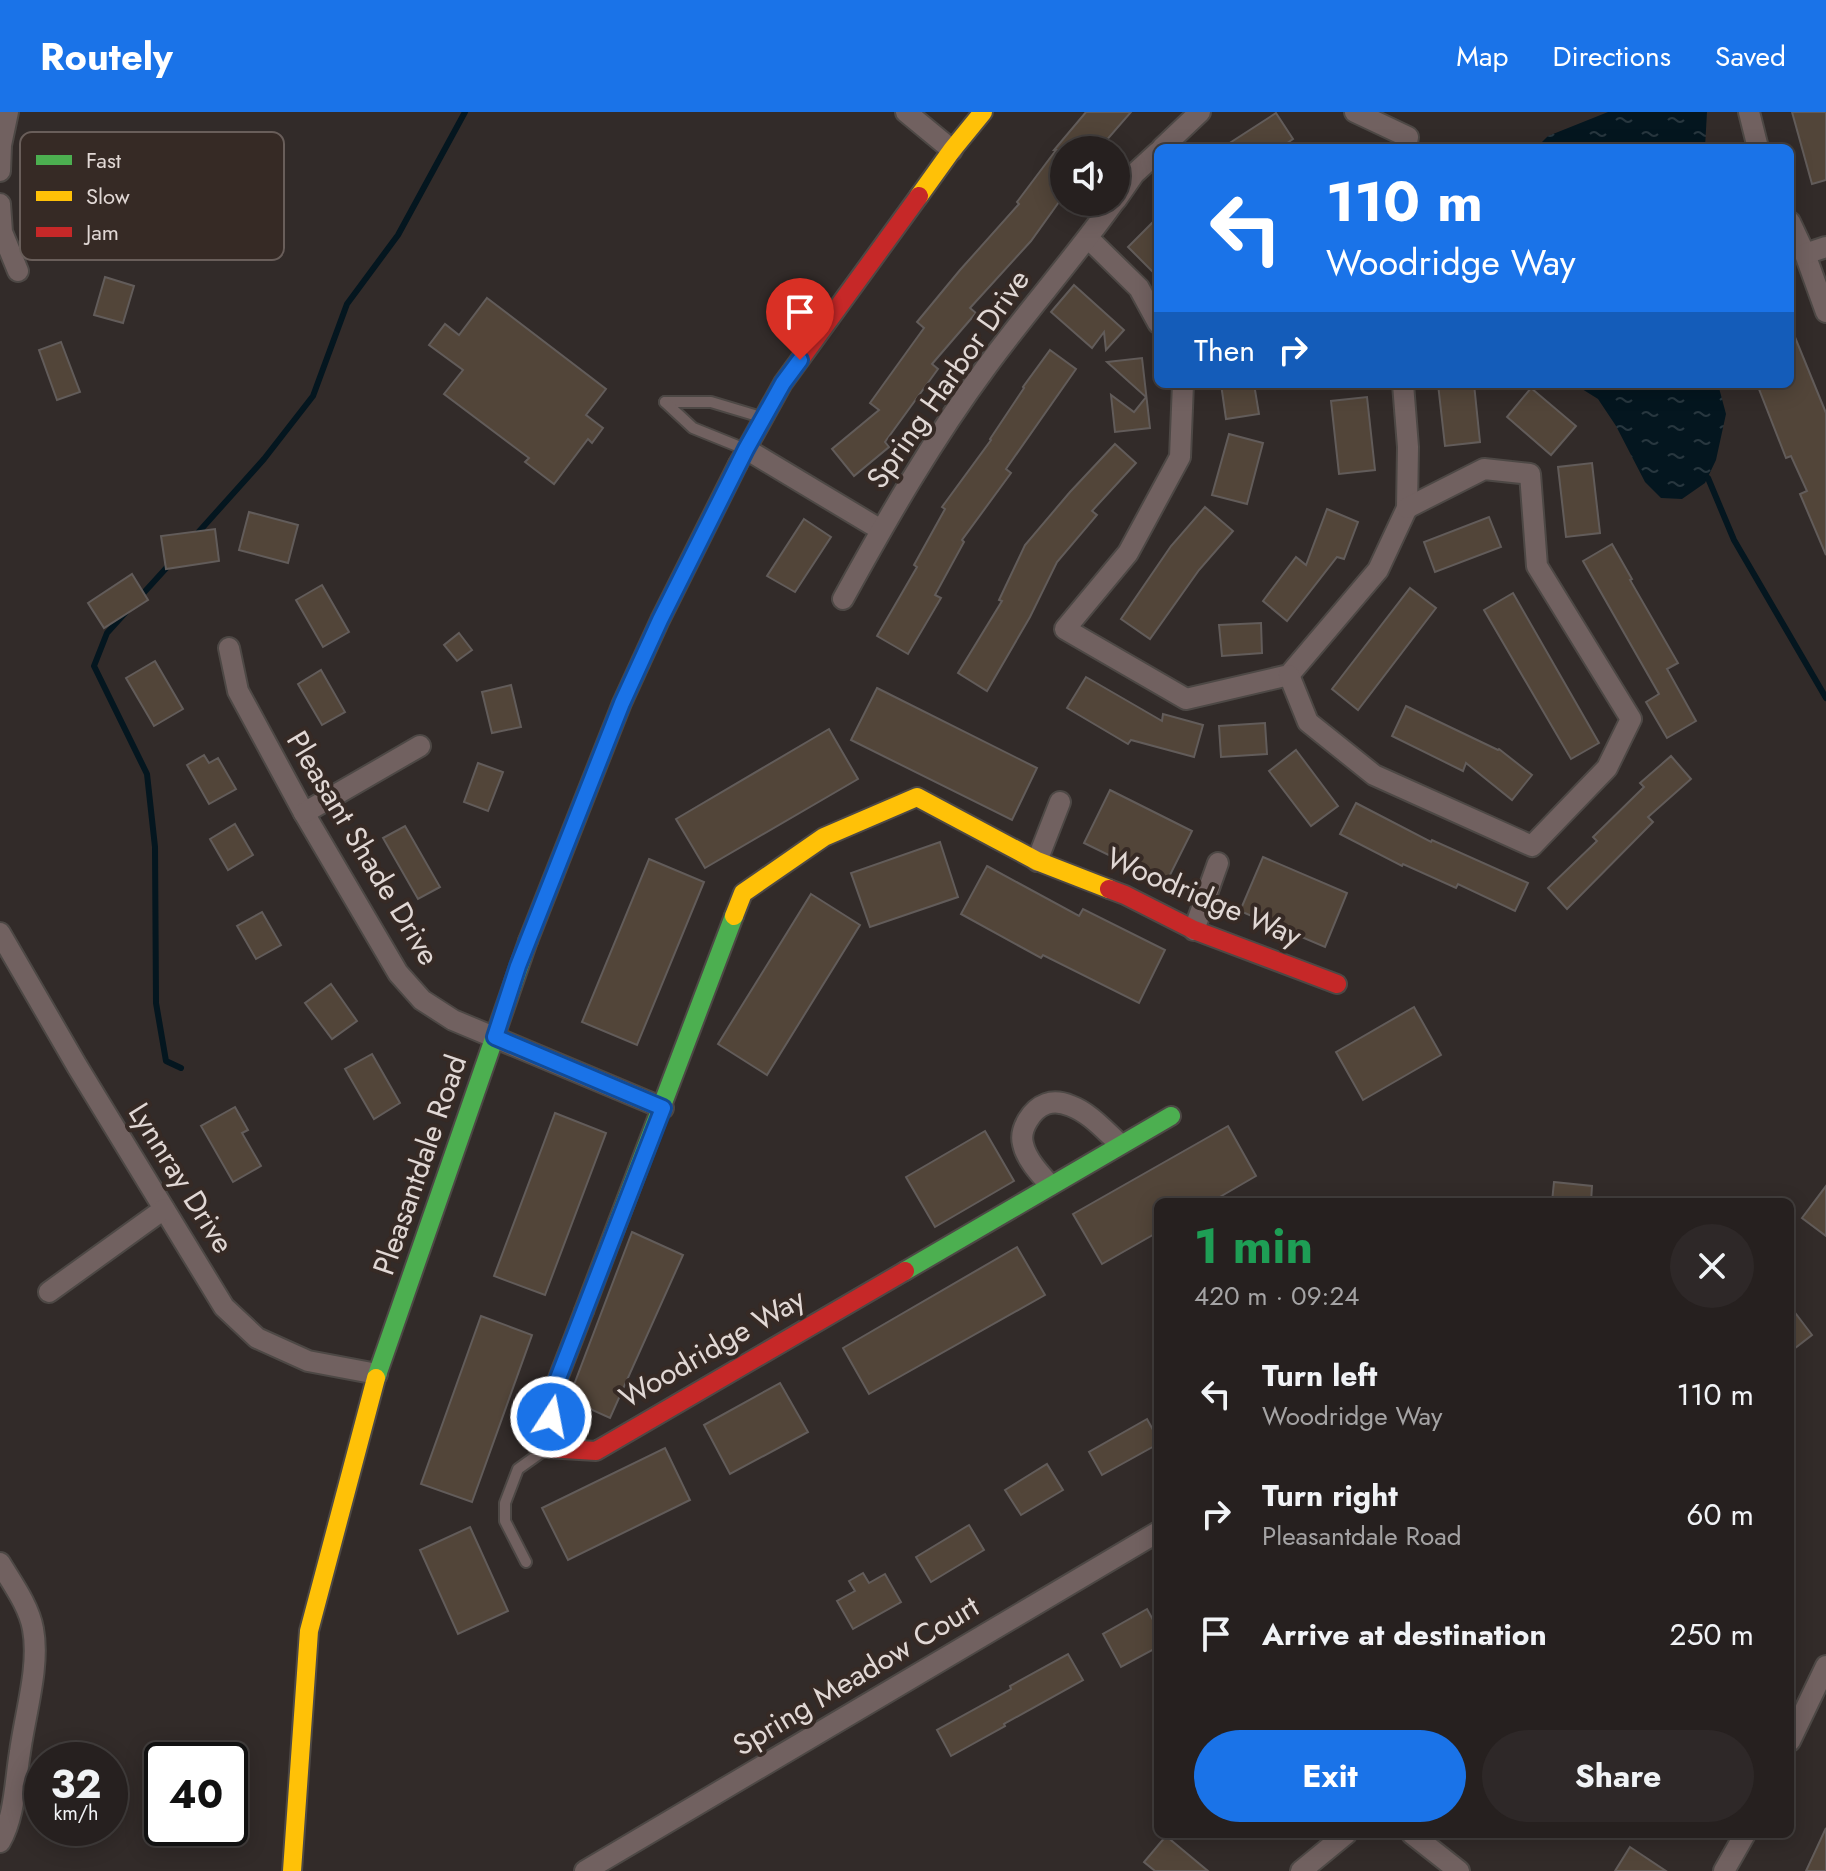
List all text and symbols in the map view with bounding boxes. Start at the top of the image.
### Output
text: Routely [40,29,173,84]
text: Map [1456,36,1508,77]
text: Directions [1552,36,1671,77]
text: Saved [1715,36,1786,77]
legend [20,132,284,260]
map controls [1050,136,1130,216]
button: sound [1050,136,1130,216]
text: Fast [86,144,122,176]
text: 110 m [1326,161,1483,242]
icon: left [1194,176,1298,280]
text: Slow [86,180,130,212]
text: Jam [83,216,119,248]
text: Woodridge Way [1326,236,1576,288]
street label: Spring Harbor Drive [856,260,1040,497]
pin [766,278,834,360]
icon: arrive [778,290,822,334]
icon: right [1271,328,1315,372]
text: Then [1194,329,1255,372]
street label: Pleasant Shade Drive [276,722,451,973]
street label: Woodridge Way [1100,836,1309,957]
street label: Pleasantdale Road [362,1049,477,1281]
street label: Lynnray Drive [118,1094,245,1261]
text: 1 min [1194,1212,1313,1281]
button: close [1670,1224,1754,1308]
street label: Woodridge Way [611,1277,813,1418]
text: 420 m · 09:24 [1194,1277,1359,1315]
text: Turn left [1262,1354,1377,1397]
icon: left [1194,1372,1238,1416]
text: 110 m [1677,1373,1754,1416]
position arrow [509,1375,593,1459]
text: Woodridge Way [1262,1397,1442,1435]
text: Turn right [1262,1474,1398,1517]
icon: right [1194,1492,1238,1536]
text: 60 m [1686,1493,1754,1536]
text: Pleasantdale Road [1262,1517,1462,1555]
street label: Spring Meadow Court [725,1585,988,1766]
icon: arrive [1194,1612,1238,1656]
text: Arrive at destination [1262,1613,1547,1656]
text: 250 m [1670,1613,1754,1656]
button: Exit [1194,1730,1466,1822]
button: Share [1482,1730,1754,1822]
speed limit sign: 40 [144,1742,248,1846]
text: 32 [50,1755,102,1813]
text: km/h [53,1799,99,1828]

